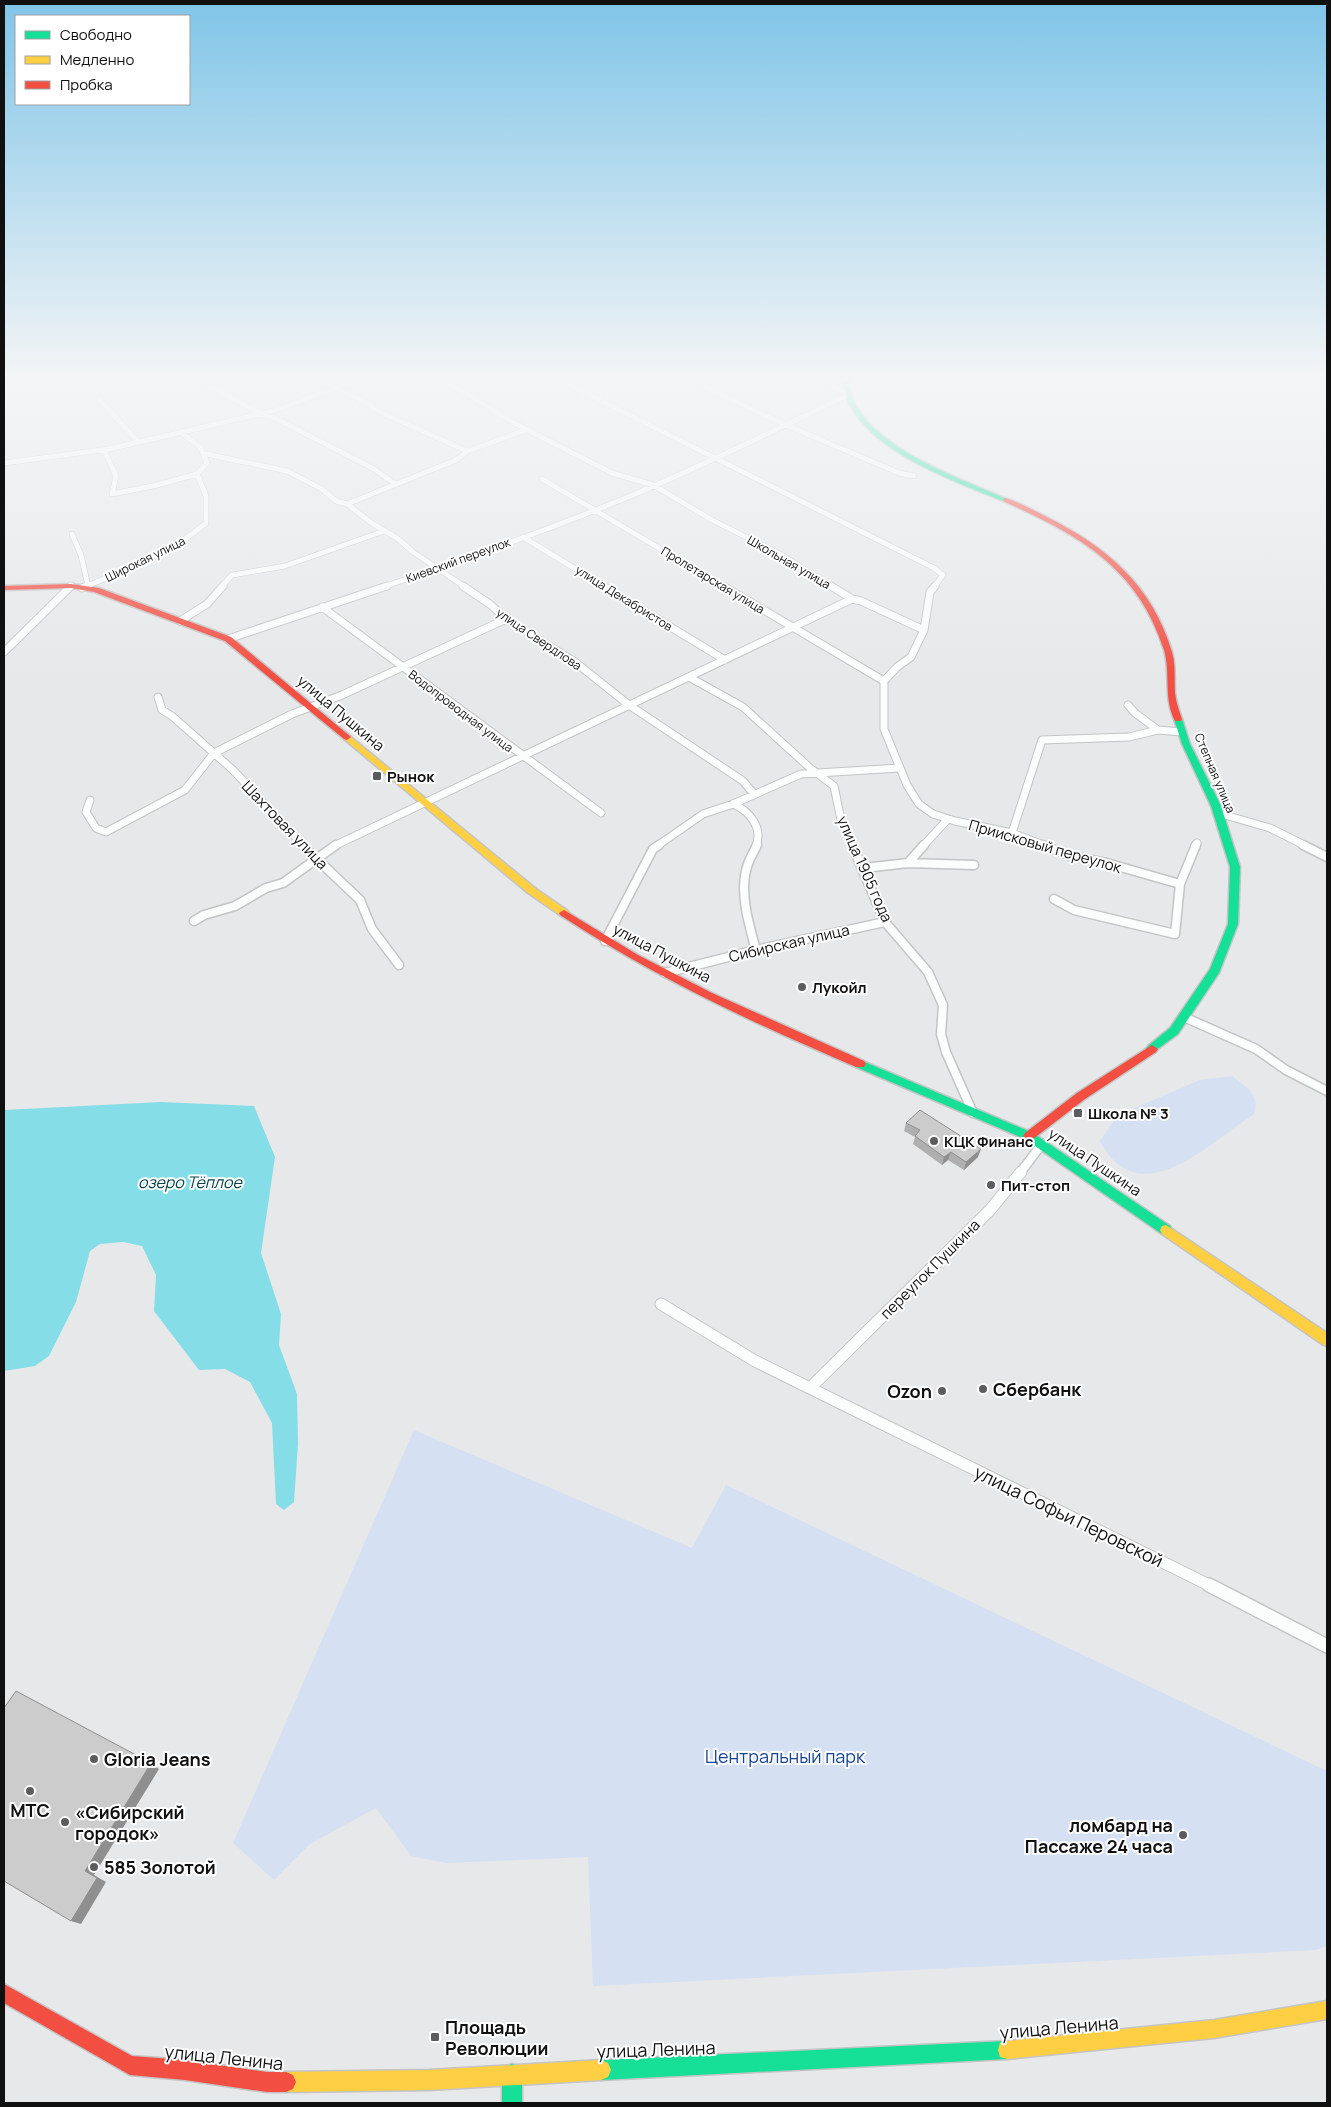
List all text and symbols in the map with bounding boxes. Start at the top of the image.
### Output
legend [15,15,190,105]
text: Свободно [60,24,132,45]
text: Медленно [60,49,134,70]
text: Пробка [60,74,113,95]
street label: Школьная улица [744,531,834,593]
street label: Широкая улица [102,532,188,586]
street label: Киевский переулок [403,533,514,587]
street label: Пролетарская улица [658,542,768,618]
street label: улица Декабристов [572,561,676,635]
street label: улица Свердлова [493,604,585,674]
street label: Водопроводная улица [405,666,517,756]
street label: улица Пушкина [293,670,389,756]
street label: Степная улица [1191,730,1239,816]
place label: Рынок [387,766,435,787]
marker: Рынок [371,770,383,782]
street label: Шахтовая улица [237,776,333,874]
street label: улица 1905 года [832,812,898,926]
street label: Приисковый переулок [966,814,1124,878]
street label: улица Пушкина [609,918,715,988]
street label: Сибирская улица [727,919,851,967]
place label: Лукойл [812,977,867,998]
marker: Лукойл [796,981,808,993]
place label: Школа № 3 [1088,1103,1169,1124]
marker: Школа № 3 [1072,1107,1084,1119]
street label: улица Пушкина [1044,1123,1146,1201]
place label: КЦК Финанс [944,1131,1034,1152]
marker: КЦК Финанс [928,1135,940,1147]
water label: озеро Тёплое [138,1171,244,1193]
place label: Пит-стоп [1001,1175,1070,1196]
marker: Пит-стоп [985,1179,997,1191]
street label: переулок Пушкина [875,1214,985,1324]
place label: Сбербанк [993,1377,1082,1401]
place label: Ozon [887,1379,932,1403]
marker: Сбербанк [977,1383,989,1395]
marker: Ozon [936,1385,948,1397]
street label: улица Софьи Перовской [970,1460,1168,1572]
park label: Центральный парк [705,1744,866,1768]
place label: Gloria Jeans [104,1747,211,1771]
marker: Gloria Jeans [88,1753,100,1765]
marker: МТС [24,1785,36,1797]
place label: МТС [10,1798,50,1822]
place label: «Сибирский городок» [75,1800,185,1845]
place label: ломбард на Пассаже 24 часа [1025,1813,1173,1858]
marker: «Сибирский городок» [59,1816,71,1828]
marker: ломбард на Пассаже 24 часа [1177,1829,1189,1841]
place label: 585 Золотой [104,1855,216,1879]
marker: 585 Золотой [88,1861,100,1873]
street label: улица Ленина [999,2010,1119,2044]
place label: Площадь Революции [445,2015,548,2060]
marker: Площадь Революции [429,2031,441,2043]
street label: улица Ленина [596,2035,716,2063]
street label: улица Ленина [164,2039,284,2075]

